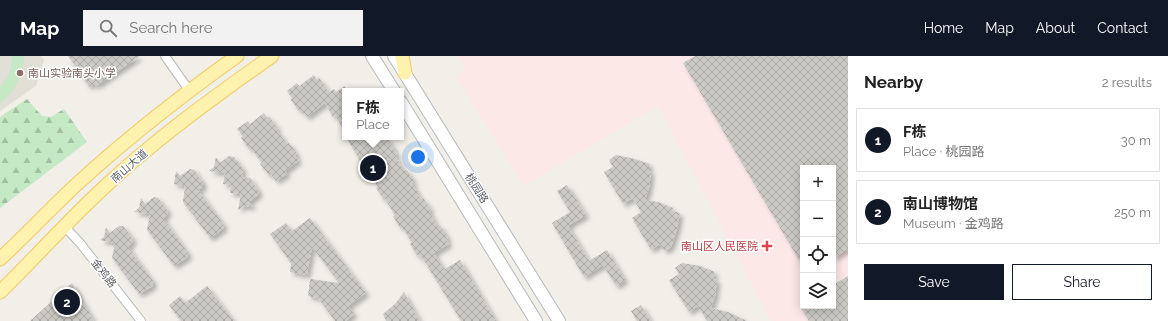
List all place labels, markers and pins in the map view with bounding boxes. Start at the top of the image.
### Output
place label: 南山实验南头小学 [28,67,116,80]
marker: 南山实验南头小学 [15,68,25,78]
pin: 1 [360,153,386,183]
place label: 南山区人民医院 [681,240,758,253]
marker: 南山区人民医院 [761,240,773,252]
pin: 2 [54,287,80,317]

